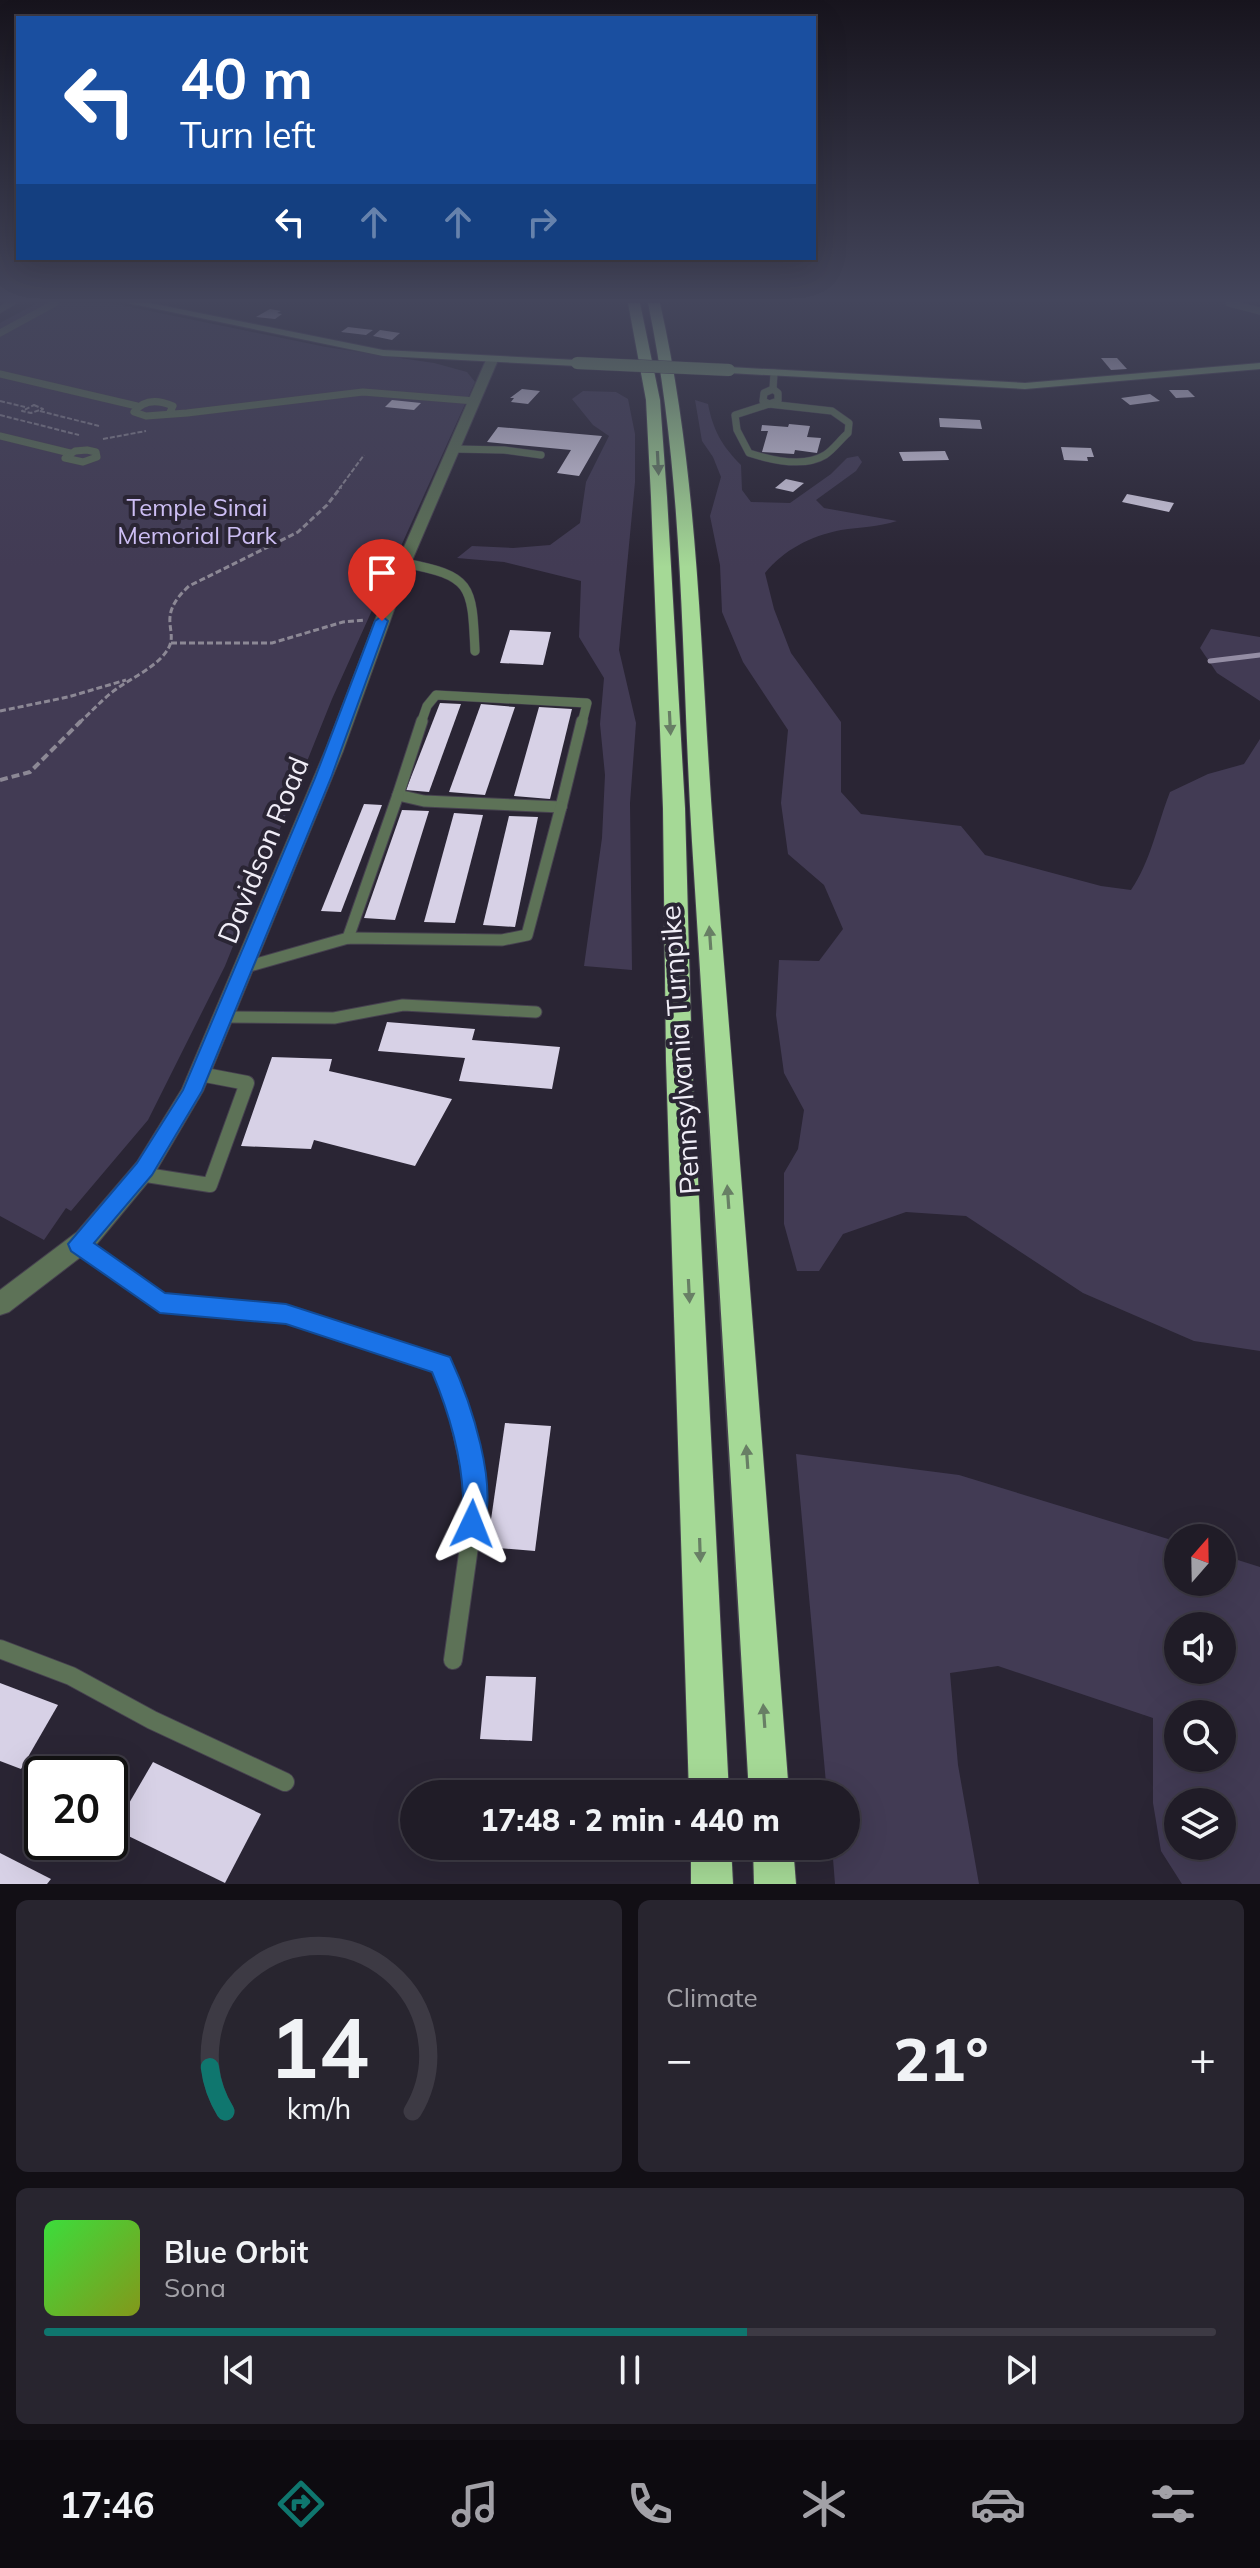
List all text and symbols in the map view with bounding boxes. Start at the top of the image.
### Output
text: 40 m [180,43,313,113]
icon: left [48,48,152,152]
text: Turn left [180,112,316,157]
icon: left [268,200,312,244]
icon: ahead [352,200,396,244]
icon: ahead [436,200,480,244]
icon: right [520,200,564,244]
one-way arrow [651,451,664,476]
park label: Temple Sinai Memorial Park [117,492,278,550]
pin [348,539,416,621]
icon: arrive [360,551,404,595]
one-way arrow [664,711,677,736]
street label: Davidson Road [209,751,316,948]
street label: Pennsylvania Turnpike [652,904,707,1196]
one-way arrow [703,925,716,950]
one-way arrow [721,1184,734,1209]
one-way arrow [683,1279,696,1304]
one-way arrow [740,1444,753,1469]
position arrow [430,1482,514,1566]
north arrow [1164,1524,1236,1596]
map controls [1164,1524,1236,1860]
one-way arrow [693,1538,706,1563]
button: sound [1164,1612,1236,1684]
button: search [1164,1700,1236,1772]
one-way arrow [757,1703,770,1728]
speed limit sign: 20 [24,1756,128,1860]
button: layers [1164,1788,1236,1860]
text: 17:48 · 2 min · 440 m [480,1801,780,1839]
text: Climate [666,1981,758,2014]
text: 14 [269,1994,369,2099]
text: 21° [893,2021,989,2096]
text: − [666,2031,692,2086]
text: + [1190,2031,1216,2086]
text: km/h [287,2090,351,2126]
text: Blue Orbit [164,2233,308,2271]
text: Sona [164,2271,226,2304]
icon: previous [217,2348,261,2392]
icon: pause [608,2348,652,2392]
icon: next [999,2348,1043,2392]
icon: directions [273,2476,329,2532]
icon: music [447,2476,503,2532]
icon: phone [622,2476,678,2532]
icon: climate [796,2476,852,2532]
icon: car [970,2476,1026,2532]
icon: filters [1145,2476,1201,2532]
text: 17:46 [59,2482,155,2527]

